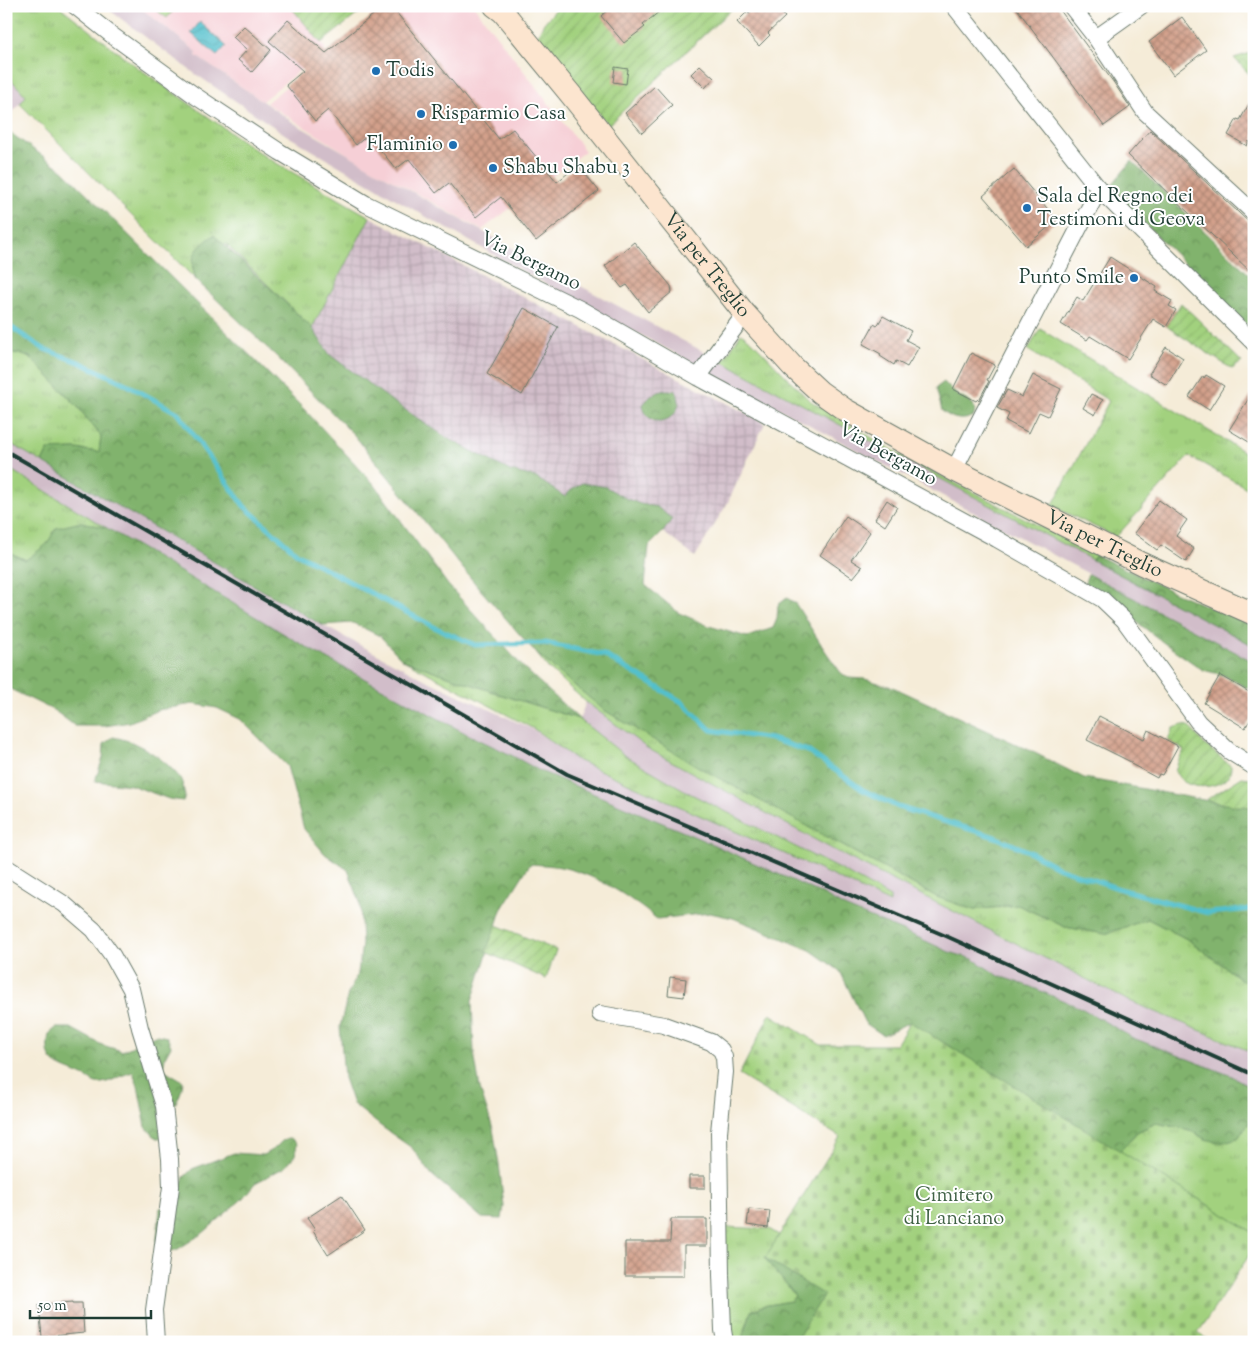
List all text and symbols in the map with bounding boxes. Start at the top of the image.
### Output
place label: Todis [386,57,434,86]
marker: Todis [370,65,382,77]
place label: Risparmio Casa [431,100,566,129]
marker: Risparmio Casa [415,108,427,120]
place label: Flaminio [367,131,443,160]
marker: Flaminio [447,139,459,151]
place label: Shabu Shabu 3 [503,154,630,183]
marker: Shabu Shabu 3 [487,162,499,174]
place label: Sala del Regno dei Testimoni di Geova [1037,183,1205,235]
marker: Sala del Regno dei Testimoni di Geova [1021,202,1033,214]
street label: Via per Treglio [655,207,757,324]
street label: Via Bergamo [474,225,586,299]
place label: Punto Smile [1019,264,1124,293]
marker: Punto Smile [1128,272,1140,284]
street label: Via Bergamo [832,416,942,494]
street label: Via per Treglio [1040,503,1167,586]
park label: Cimitero di Lanciano [904,1182,1004,1234]
scale bar [30,1288,151,1320]
text: 50 m [37,1296,67,1317]

